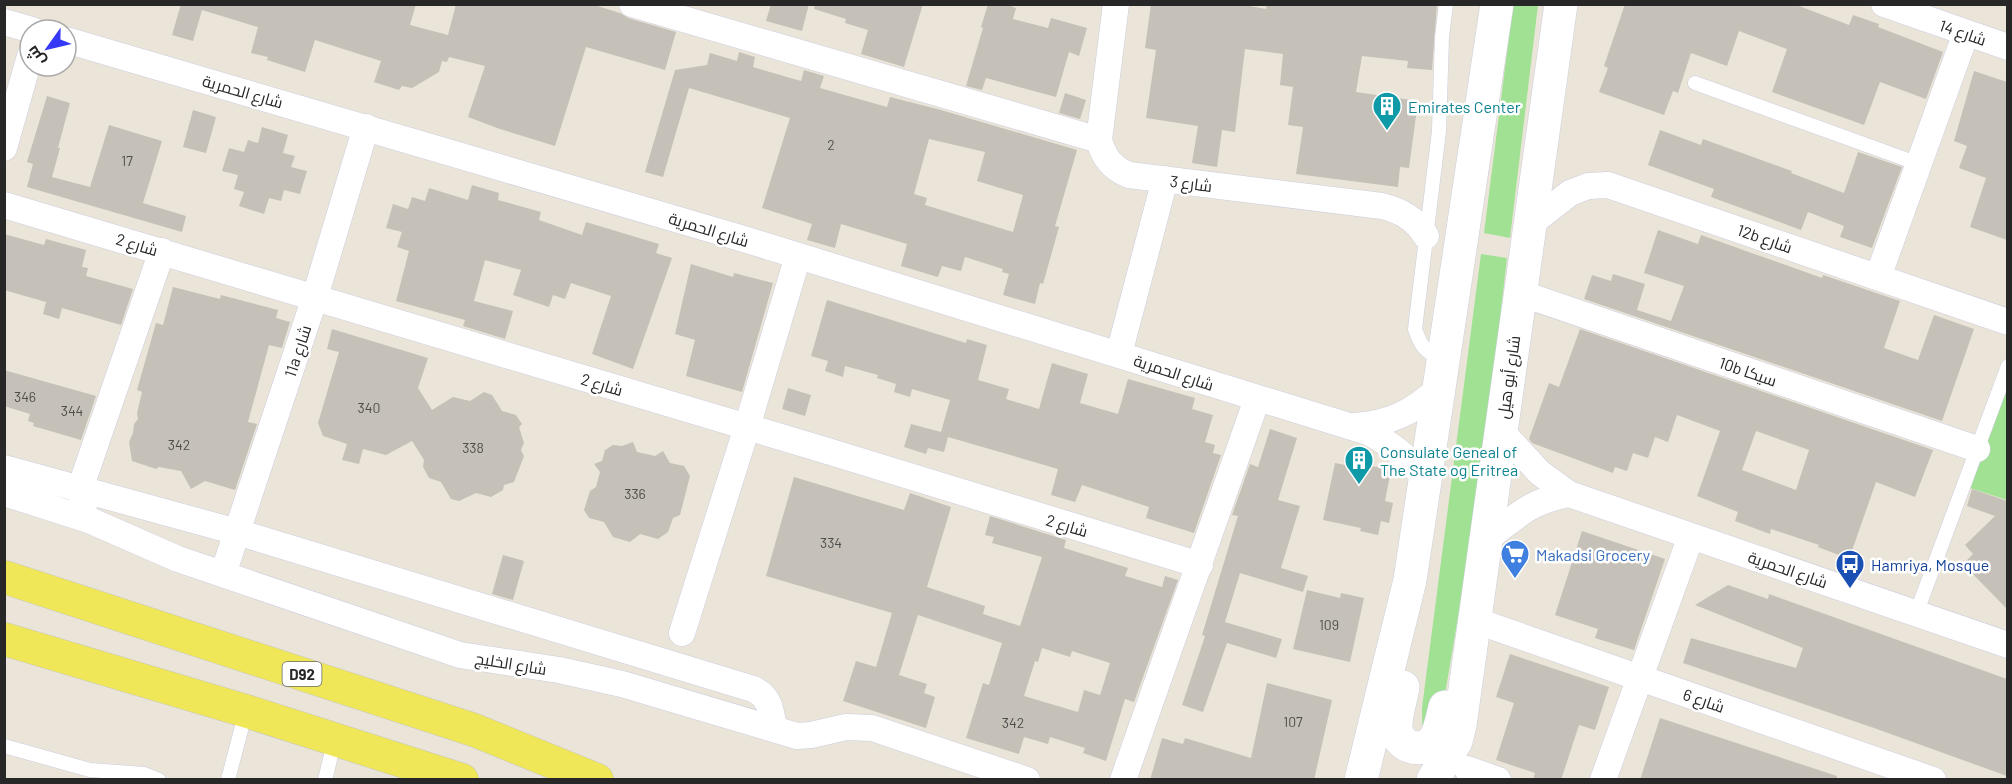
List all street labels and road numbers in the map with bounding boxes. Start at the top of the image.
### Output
street label: شارع 14 [1936,15,1989,52]
street label: شارع الحمرية [200,70,285,114]
street label: شارع 3 [1168,171,1213,198]
street label: شارع الحمرية [666,208,751,253]
street label: 12b شارع [1734,220,1795,259]
street label: شارع 2 [113,229,160,262]
street label: 11a شارع [280,323,317,380]
street label: شارع أبو هيل [1493,334,1526,420]
street label: شارع الحمرية [1131,350,1216,397]
street label: 10b سيكا [1716,352,1779,391]
street label: شارع 2 [578,369,625,402]
street label: شارع 2 [1043,510,1090,543]
street label: شارع الحمرية [1745,547,1830,594]
street label: شارع الخليج [473,648,548,681]
road number: D92 [282,662,322,686]
street label: شارع 6 [1680,684,1727,719]

